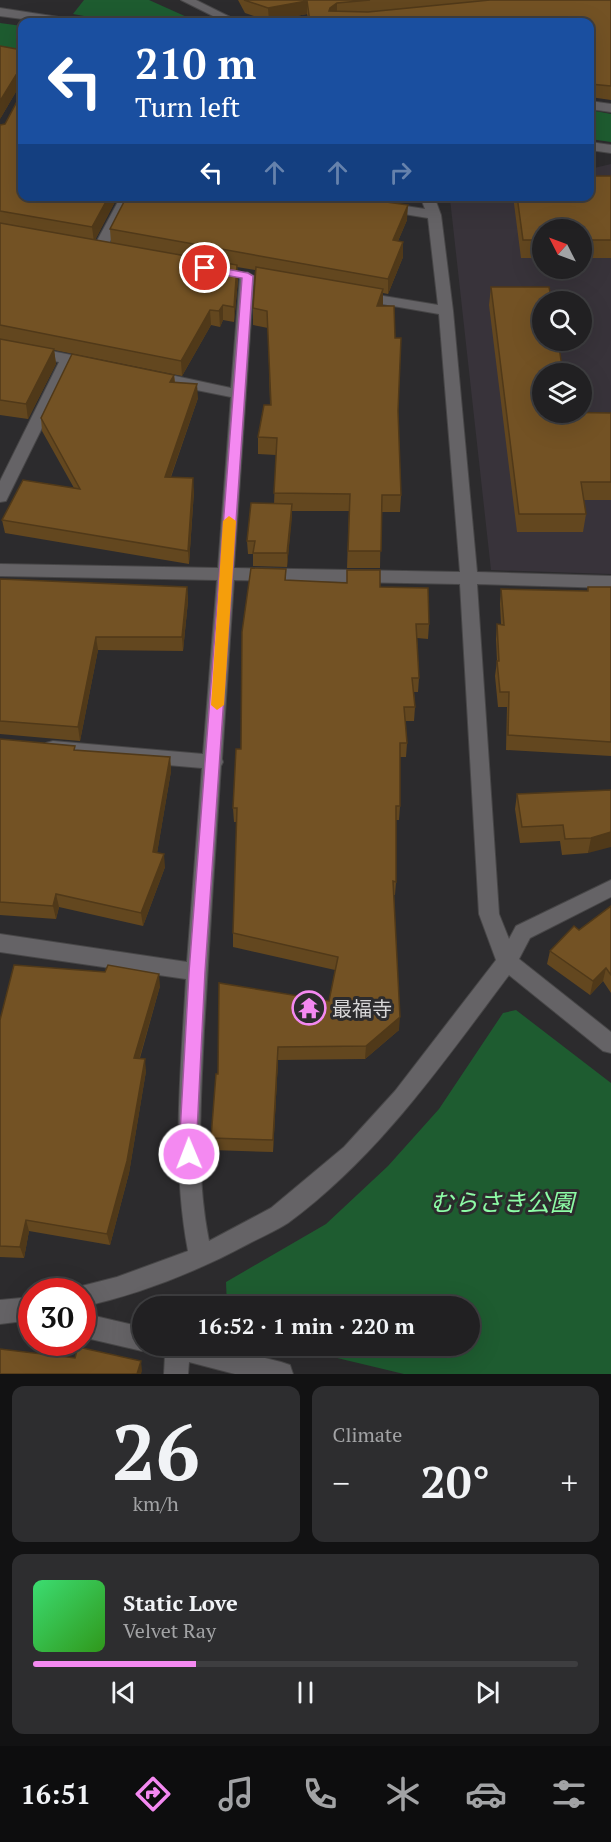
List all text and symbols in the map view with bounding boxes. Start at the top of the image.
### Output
text: 210 m [135,35,256,91]
icon: left [36,42,114,120]
text: Turn left [135,89,240,125]
icon: left [195,156,228,189]
icon: ahead [258,156,291,189]
icon: ahead [321,156,354,189]
icon: right [384,156,417,189]
north arrow [532,219,592,279]
map controls [532,219,592,423]
pin [179,242,230,293]
icon: arrive [188,251,221,284]
button: search [532,291,592,351]
button: layers [532,363,592,423]
temple icon: 最福寺 [291,990,327,1026]
place label: 最福寺 [332,995,392,1022]
position arrow [157,1122,221,1186]
park label: むらさき公園 [430,1186,577,1218]
speed limit sign: 30 [18,1278,96,1356]
text: 16:52 · 1 min · 220 m [197,1311,415,1340]
text: 26 [112,1399,200,1502]
text: Climate [333,1421,402,1448]
text: 20° [421,1451,490,1511]
text: − [333,1461,350,1504]
text: + [560,1461,578,1504]
text: km/h [133,1490,179,1517]
text: Static Love [123,1588,238,1617]
text: Velvet Ray [123,1617,216,1644]
icon: previous [107,1676,140,1709]
icon: pause [289,1676,322,1709]
icon: next [471,1676,504,1709]
icon: directions [132,1773,174,1815]
icon: music [215,1773,257,1815]
icon: phone [299,1773,341,1815]
icon: climate [382,1773,424,1815]
icon: car [465,1773,507,1815]
icon: filters [548,1773,590,1815]
text: 16:51 [21,1776,91,1812]

